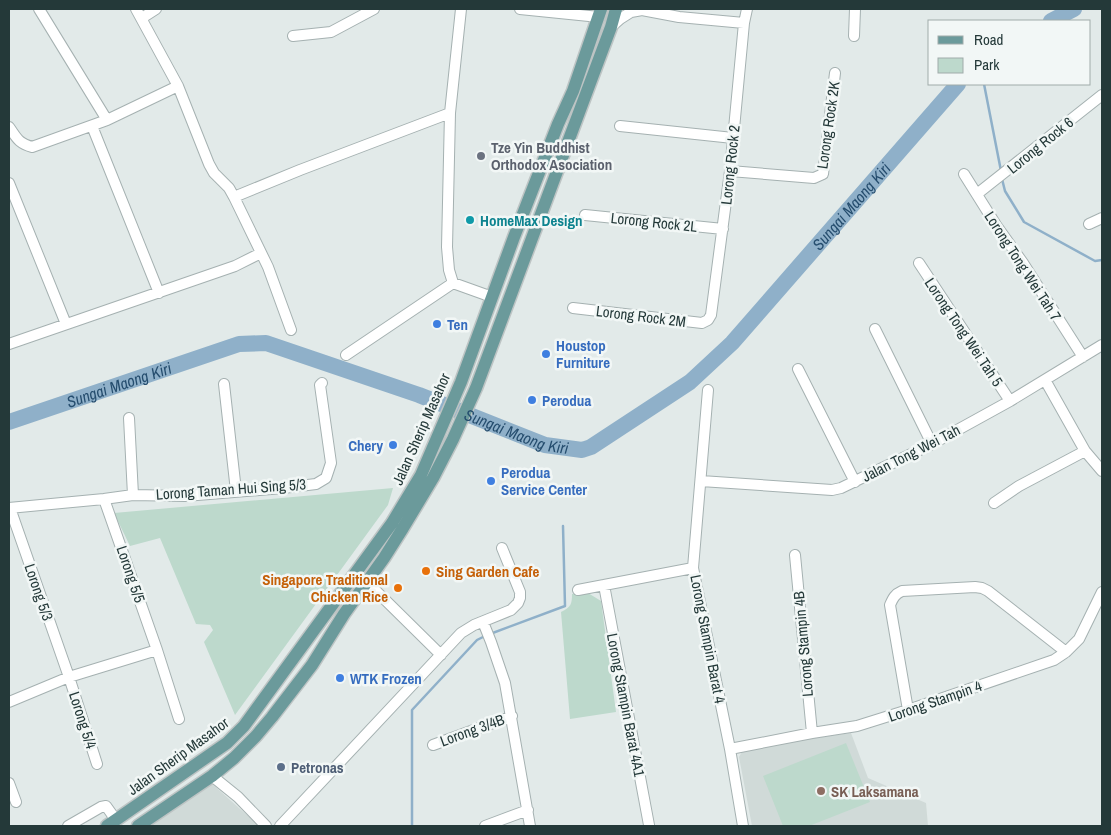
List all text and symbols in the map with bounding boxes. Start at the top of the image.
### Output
legend [928,20,1091,85]
text: Road [974,29,1003,50]
text: Park [974,54,1000,75]
street label: Lorong Rock 2K [811,79,845,170]
street label: Lorong Rock 6 [1002,112,1078,178]
street label: Lorong Rock 2 [715,124,745,206]
place label: Tze Yin Buddhist Orthodox Asociation [491,137,612,175]
marker: Tze Yin Buddhist Orthodox Asociation [475,150,487,162]
water label: Sungai Maong Kiri [807,158,896,255]
street label: Lorong Rock 2L [610,207,698,237]
street label: Lorong Tong Wei Tah 7 [980,207,1066,325]
place label: HomeMax Design [480,210,583,231]
marker: HomeMax Design [464,214,476,226]
street label: Lorong Tong Wei Tah 5 [920,274,1008,391]
street label: Lorong Rock 2M [595,300,687,332]
place label: Ten [447,314,468,335]
marker: Ten [431,318,443,330]
place label: Houstop Furniture [556,335,610,373]
marker: Houstop Furniture [540,348,552,360]
water label: Sungai Maong Kiri [63,357,175,413]
street label: Jalan Sherip Masahor [387,370,455,488]
place label: Perodua [542,390,591,411]
marker: Perodua [526,394,538,406]
water label: Sungai Maong Kiri [461,403,570,459]
street label: Jalan Tong Wei Tah [858,419,964,487]
place label: Chery [348,435,383,456]
marker: Chery [387,439,399,451]
place label: Perodua Service Center [501,462,587,500]
street label: Lorong Taman Hui Sing 5/3 [155,473,307,505]
marker: Perodua Service Center [485,475,497,487]
street label: Lorong 5/5 [111,543,151,605]
street label: Lorong 5/3 [19,561,59,623]
place label: Sing Garden Cafe [436,561,539,582]
marker: Sing Garden Cafe [420,565,432,577]
place label: Singapore Traditional Chicken Rice [262,569,388,607]
street label: Lorong Stampin Barat 4 [685,573,731,705]
marker: Singapore Traditional Chicken Rice [392,582,404,594]
street label: Lorong Stampin 4B [788,590,818,698]
street label: Lorong Stampin Barat 4A1 [602,632,650,779]
place label: WTK Frozen [350,668,422,689]
marker: WTK Frozen [334,672,346,684]
street label: Lorong Stampin 4 [885,675,985,727]
street label: Lorong 5/4 [64,689,102,751]
street label: Lorong 3/4B [437,709,507,751]
street label: Jalan Sherip Masahor [123,712,233,800]
place label: Petronas [291,757,344,778]
marker: Petronas [275,761,287,773]
place label: SK Laksamana [831,781,919,802]
marker: SK Laksamana [815,785,827,797]

